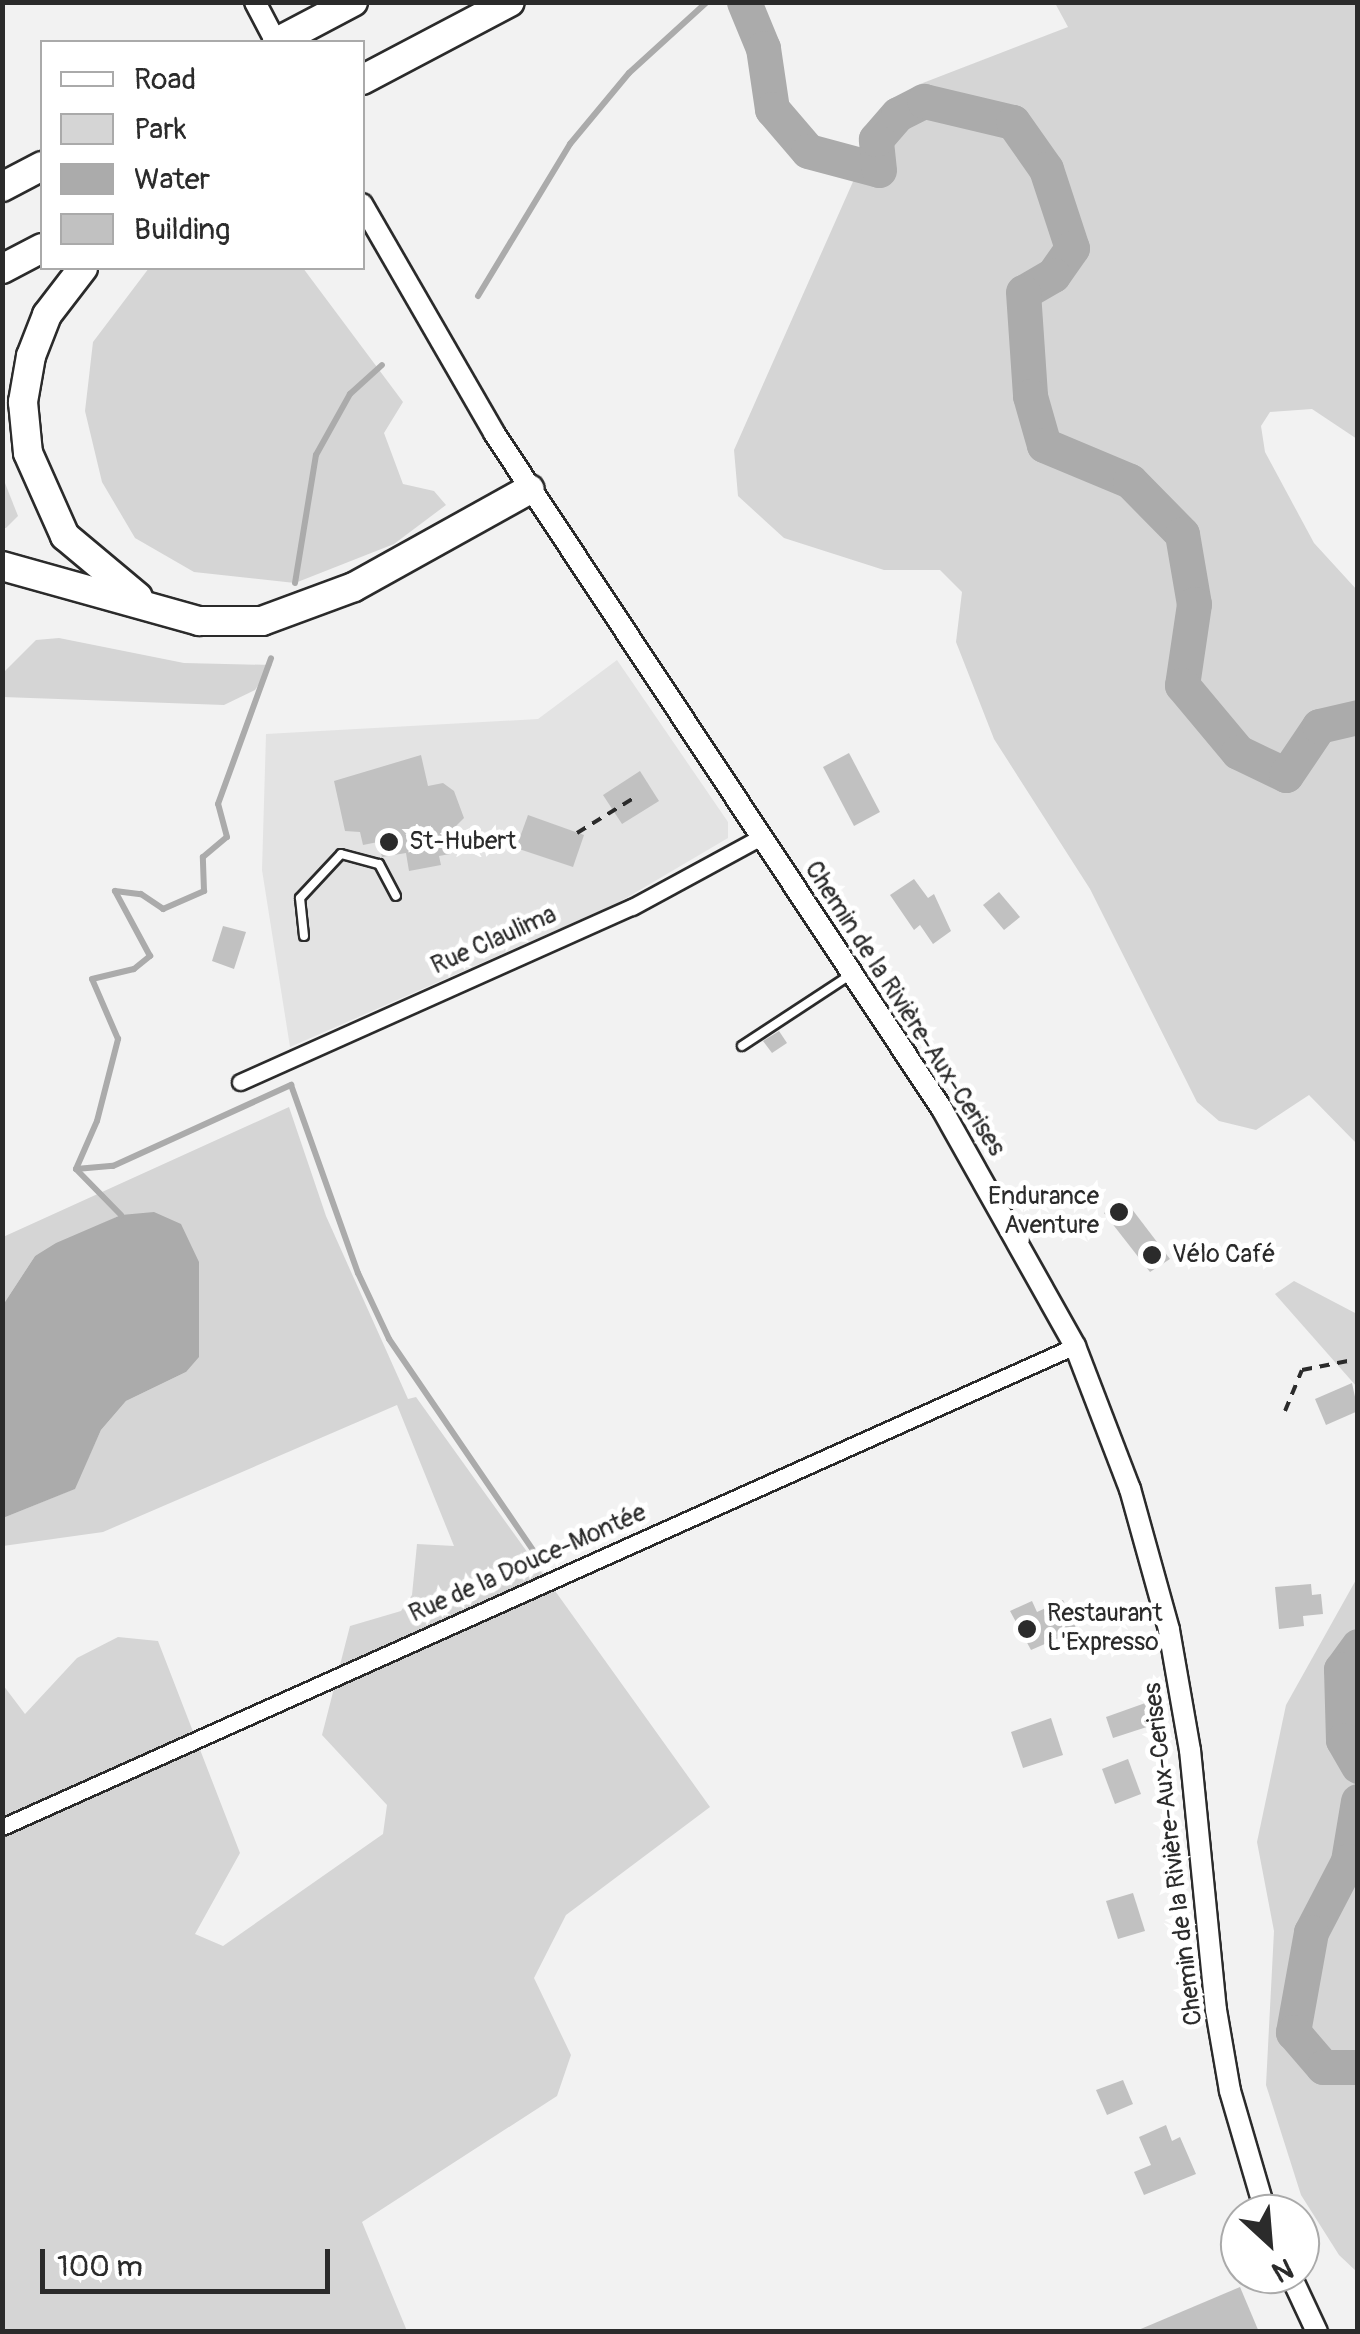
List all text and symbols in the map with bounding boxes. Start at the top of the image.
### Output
legend [40,40,365,270]
text: Road [134,61,196,98]
text: Park [134,111,187,148]
text: Water [134,161,210,198]
text: Building [134,211,230,248]
place label: St-Hubert [409,827,516,857]
marker: St-Hubert [378,831,400,853]
street label: Chemin de la Rivière-Aux-Cerises [797,856,1011,1162]
street label: Rue Claulima [427,900,561,982]
place label: Endurance Aventure [988,1183,1099,1242]
marker: Endurance Aventure [1108,1201,1130,1223]
place label: Vélo Café [1172,1240,1276,1270]
marker: Vélo Café [1141,1244,1163,1266]
street label: Rue de la Douce-Montée [405,1498,651,1630]
place label: Restaurant L'Expresso [1047,1600,1163,1659]
marker: Restaurant L'Expresso [1016,1618,1038,1640]
street label: Chemin de la Rivière-Aux-Cerises [1138,1681,1210,2027]
north arrow [1220,2194,1320,2294]
scale bar [45,2229,335,2291]
text: 100 m [57,2248,143,2285]
text: N [1266,2250,1299,2289]

